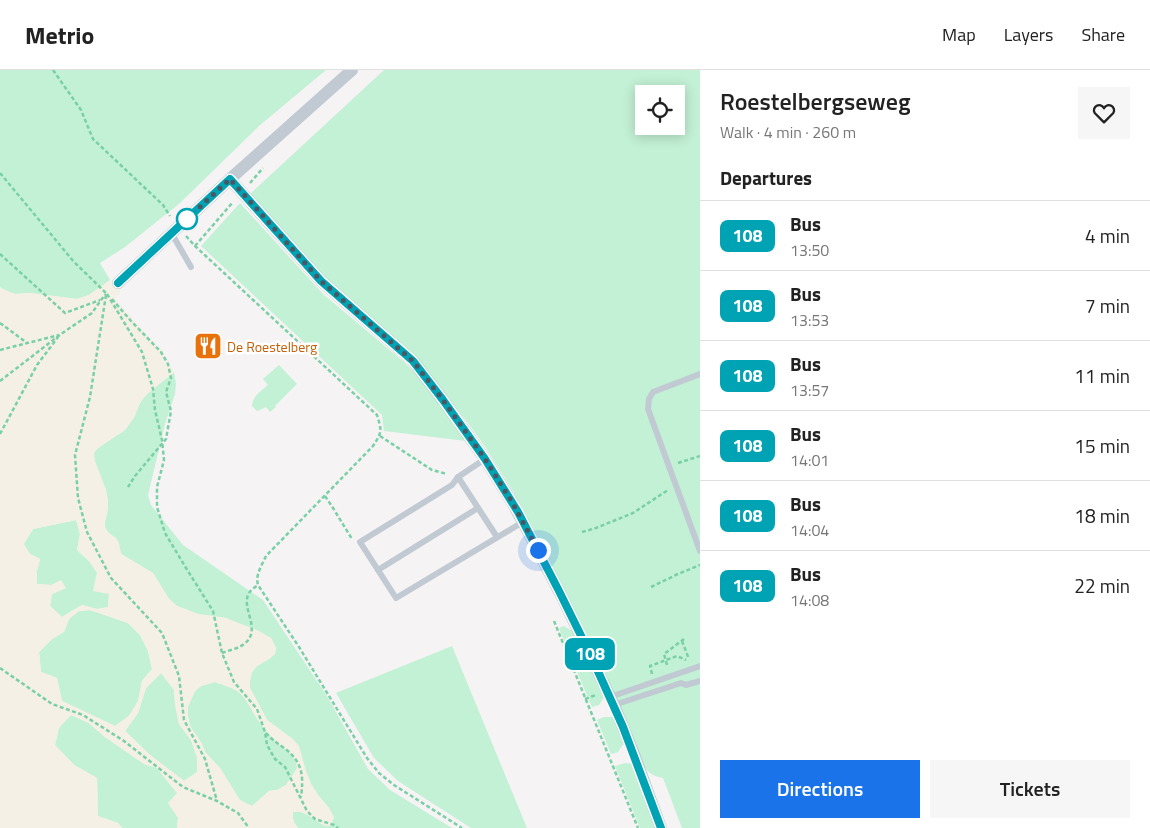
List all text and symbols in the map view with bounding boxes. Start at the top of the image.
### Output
text: Metrio [25,17,94,53]
text: Map [942,21,976,48]
text: Layers [1004,21,1053,48]
text: Share [1081,21,1125,48]
text: Roestelbergseweg [720,83,911,119]
map controls [635,85,685,135]
button: locate [635,85,685,135]
button: heart [1078,87,1130,139]
text: Walk · 4 min · 260 m [720,120,856,144]
text: Departures [720,163,812,192]
unlabelled marker [176,208,198,230]
text: Bus [790,209,821,238]
text: 4 min [1085,221,1130,250]
text: 108 [732,222,763,249]
text: 13:50 [790,238,829,262]
text: Bus [790,279,821,308]
text: 7 min [1085,291,1130,320]
text: 108 [732,292,763,319]
text: 13:53 [790,308,829,332]
restaurant icon: De Roestelberg [193,331,223,361]
place label: De Roestelberg [227,336,317,357]
text: Bus [790,349,821,378]
text: 11 min [1074,361,1130,390]
text: 108 [732,362,763,389]
text: 13:57 [790,378,829,402]
text: Bus [790,419,821,448]
text: 15 min [1074,431,1130,460]
text: 108 [732,432,763,459]
text: 14:01 [790,448,829,472]
text: Bus [790,489,821,518]
text: 18 min [1074,501,1130,530]
text: 108 [732,502,763,529]
text: 14:04 [790,518,829,542]
your location [526,538,551,563]
text: Bus [790,559,821,588]
text: 22 min [1074,571,1130,600]
text: 108 [732,572,763,599]
text: 14:08 [790,588,829,612]
line badge: 108 [561,638,619,670]
text: 108 [575,640,605,667]
button: Directions [720,760,920,818]
button: Tickets [930,760,1130,818]

